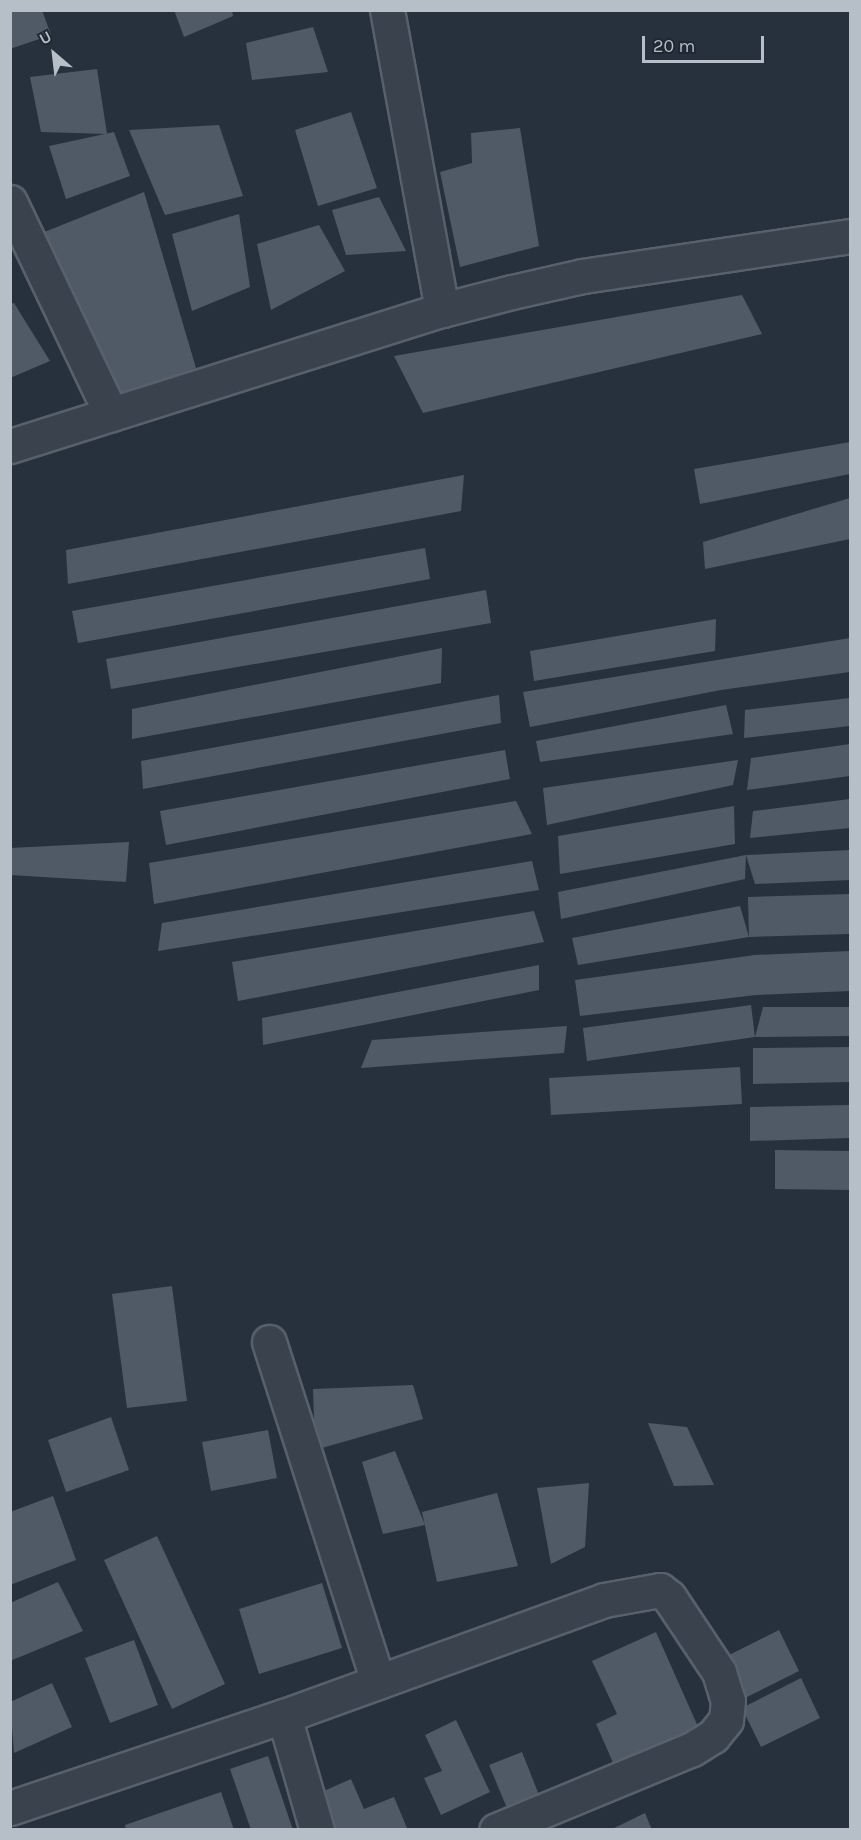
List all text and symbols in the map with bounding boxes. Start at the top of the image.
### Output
north arrow [24,24,84,84]
scale bar [645,24,766,62]
text: U [36,27,55,49]
text: 20 m [653,35,695,57]

